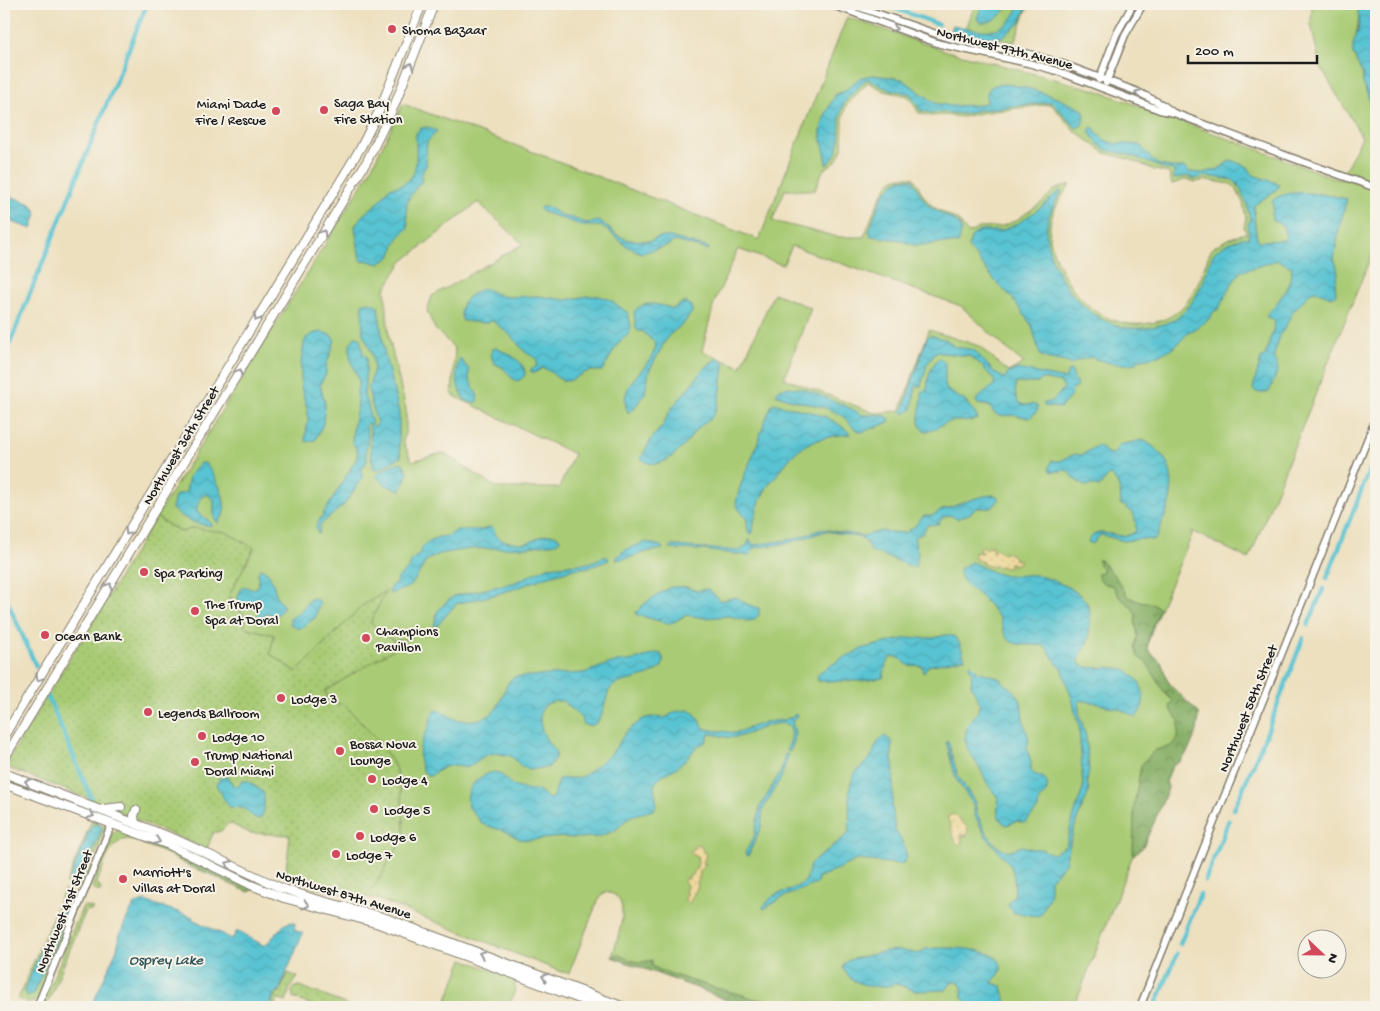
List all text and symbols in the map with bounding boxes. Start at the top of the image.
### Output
one-way arrow [889,22,898,32]
marker: Shoma Bazaar [386,23,398,35]
place label: Shoma Bazaar [402,23,487,40]
street label: Northwest 97th Avenue [935,24,1075,75]
scale bar [1188,32,1316,64]
text: 200 m [1195,43,1234,61]
one-way arrow [403,62,414,71]
one-way arrow [1134,88,1143,99]
place label: Saga Bay Fire Station [333,96,403,129]
place label: Miami Dade Fire / Rescue [194,97,267,130]
marker: Saga Bay Fire Station [318,104,330,116]
marker: Miami Dade Fire / Rescue [270,105,282,117]
one-way arrow [317,230,327,239]
one-way arrow [254,313,264,322]
one-way arrow [232,369,242,378]
street label: Northwest 36th Street [140,383,225,509]
one-way arrow [124,527,134,536]
marker: Spa Parking [138,566,150,578]
place label: Spa Parking [154,566,223,583]
one-way arrow [102,582,112,591]
place label: The Trump Spa at Doral [204,597,278,630]
marker: The Trump Spa at Doral [189,605,201,617]
place label: Champions Pavillon [375,624,439,657]
marker: Ocean Bank [39,629,51,641]
place label: Ocean Bank [55,629,123,646]
marker: Champions Pavillon [360,632,372,644]
street label: Northwest 58th Street [1216,642,1283,775]
one-way arrow [35,673,45,682]
marker: Lodge 3 [275,692,287,704]
place label: Lodge 3 [291,692,337,709]
marker: Legends Ballroom [142,706,154,718]
place label: Legends Ballroom [158,706,259,723]
marker: Lodge 10 [196,730,208,742]
place label: Lodge 10 [212,730,265,747]
place label: Bossa Nova Lounge [349,737,417,770]
marker: Bossa Nova Lounge [334,745,346,757]
place label: Trump National Doral Miami [204,748,293,781]
marker: Trump National Doral Miami [189,756,201,768]
marker: Lodge 4 [366,773,378,785]
place label: Lodge 4 [382,773,428,790]
one-way arrow [24,778,33,788]
marker: Lodge 5 [368,803,380,815]
place label: Lodge 5 [384,803,430,820]
one-way arrow [86,809,94,819]
marker: Lodge 6 [354,830,366,842]
place label: Lodge 6 [370,830,417,847]
one-way arrow [153,835,161,845]
street label: Northwest 41st Street [33,847,98,976]
marker: Lodge 7 [330,848,342,860]
place label: Lodge 7 [346,848,393,865]
one-way arrow [225,860,234,871]
place label: Marriott's Villas at Doral [132,865,215,898]
street label: Northwest 87th Avenue [274,867,414,924]
marker: Marriott's Villas at Doral [117,873,129,885]
one-way arrow [302,899,311,910]
north arrow [1298,928,1348,978]
one-way arrow [478,949,487,960]
text: N [1322,951,1341,965]
water label: Osprey Lake [129,952,204,970]
one-way arrow [541,973,550,984]

